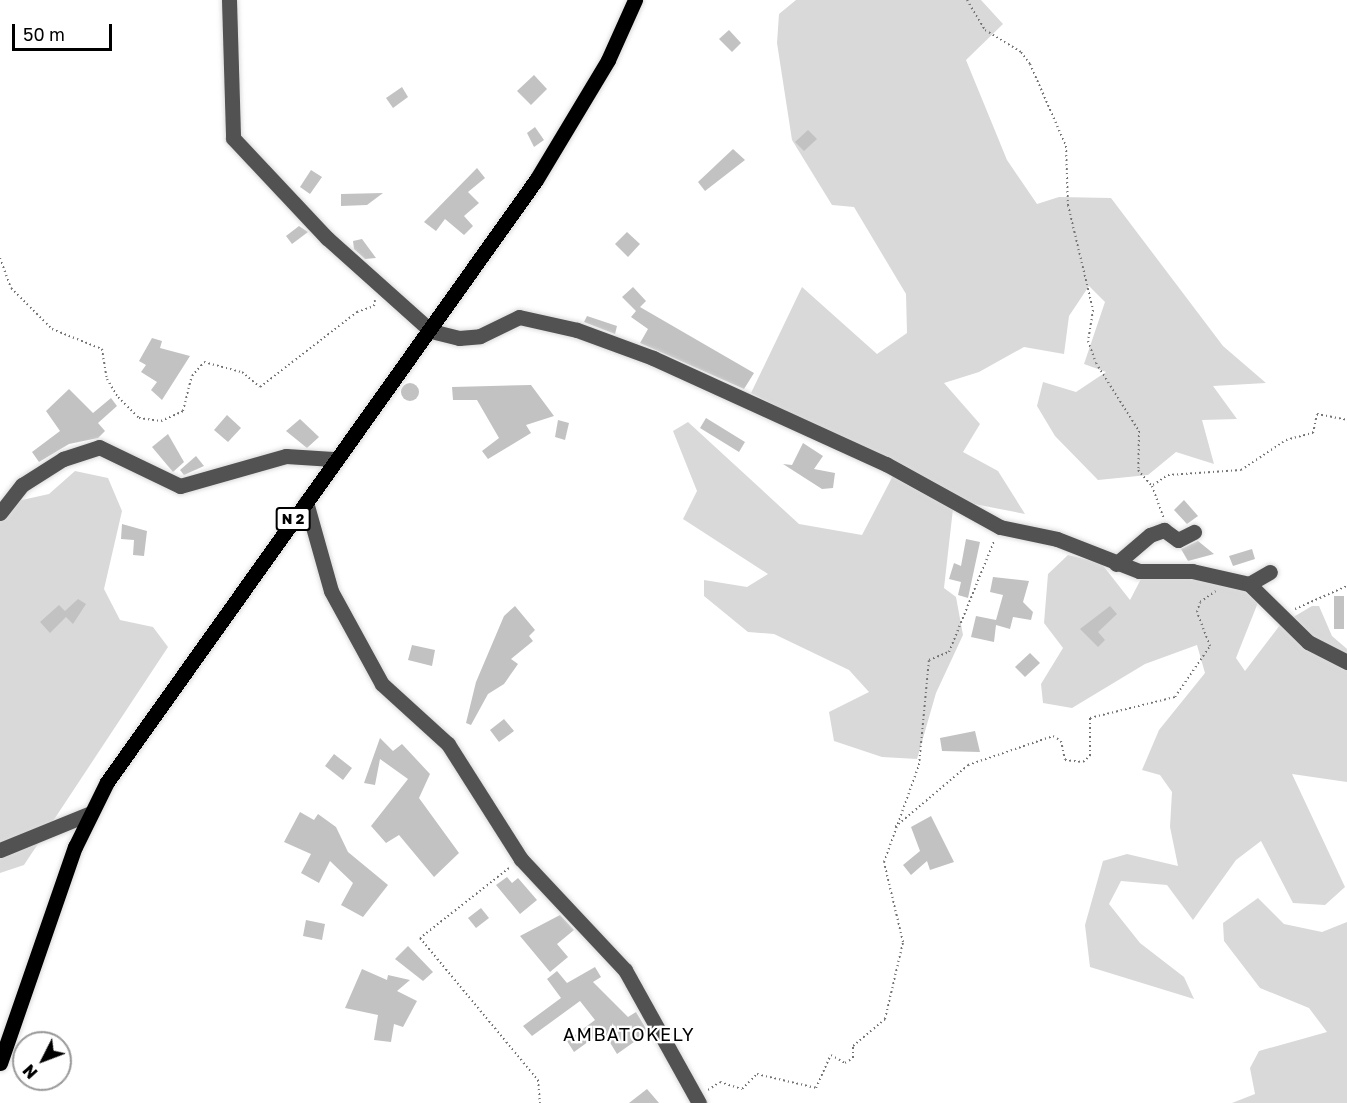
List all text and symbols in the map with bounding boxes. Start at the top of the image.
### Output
scale bar [15,12,116,50]
text: 50 m [23,23,65,45]
road number: N 2 [275,508,311,530]
district label: AMBATOKELY [563,1023,695,1045]
north arrow [12,1031,72,1091]
text: N [19,1060,42,1083]

